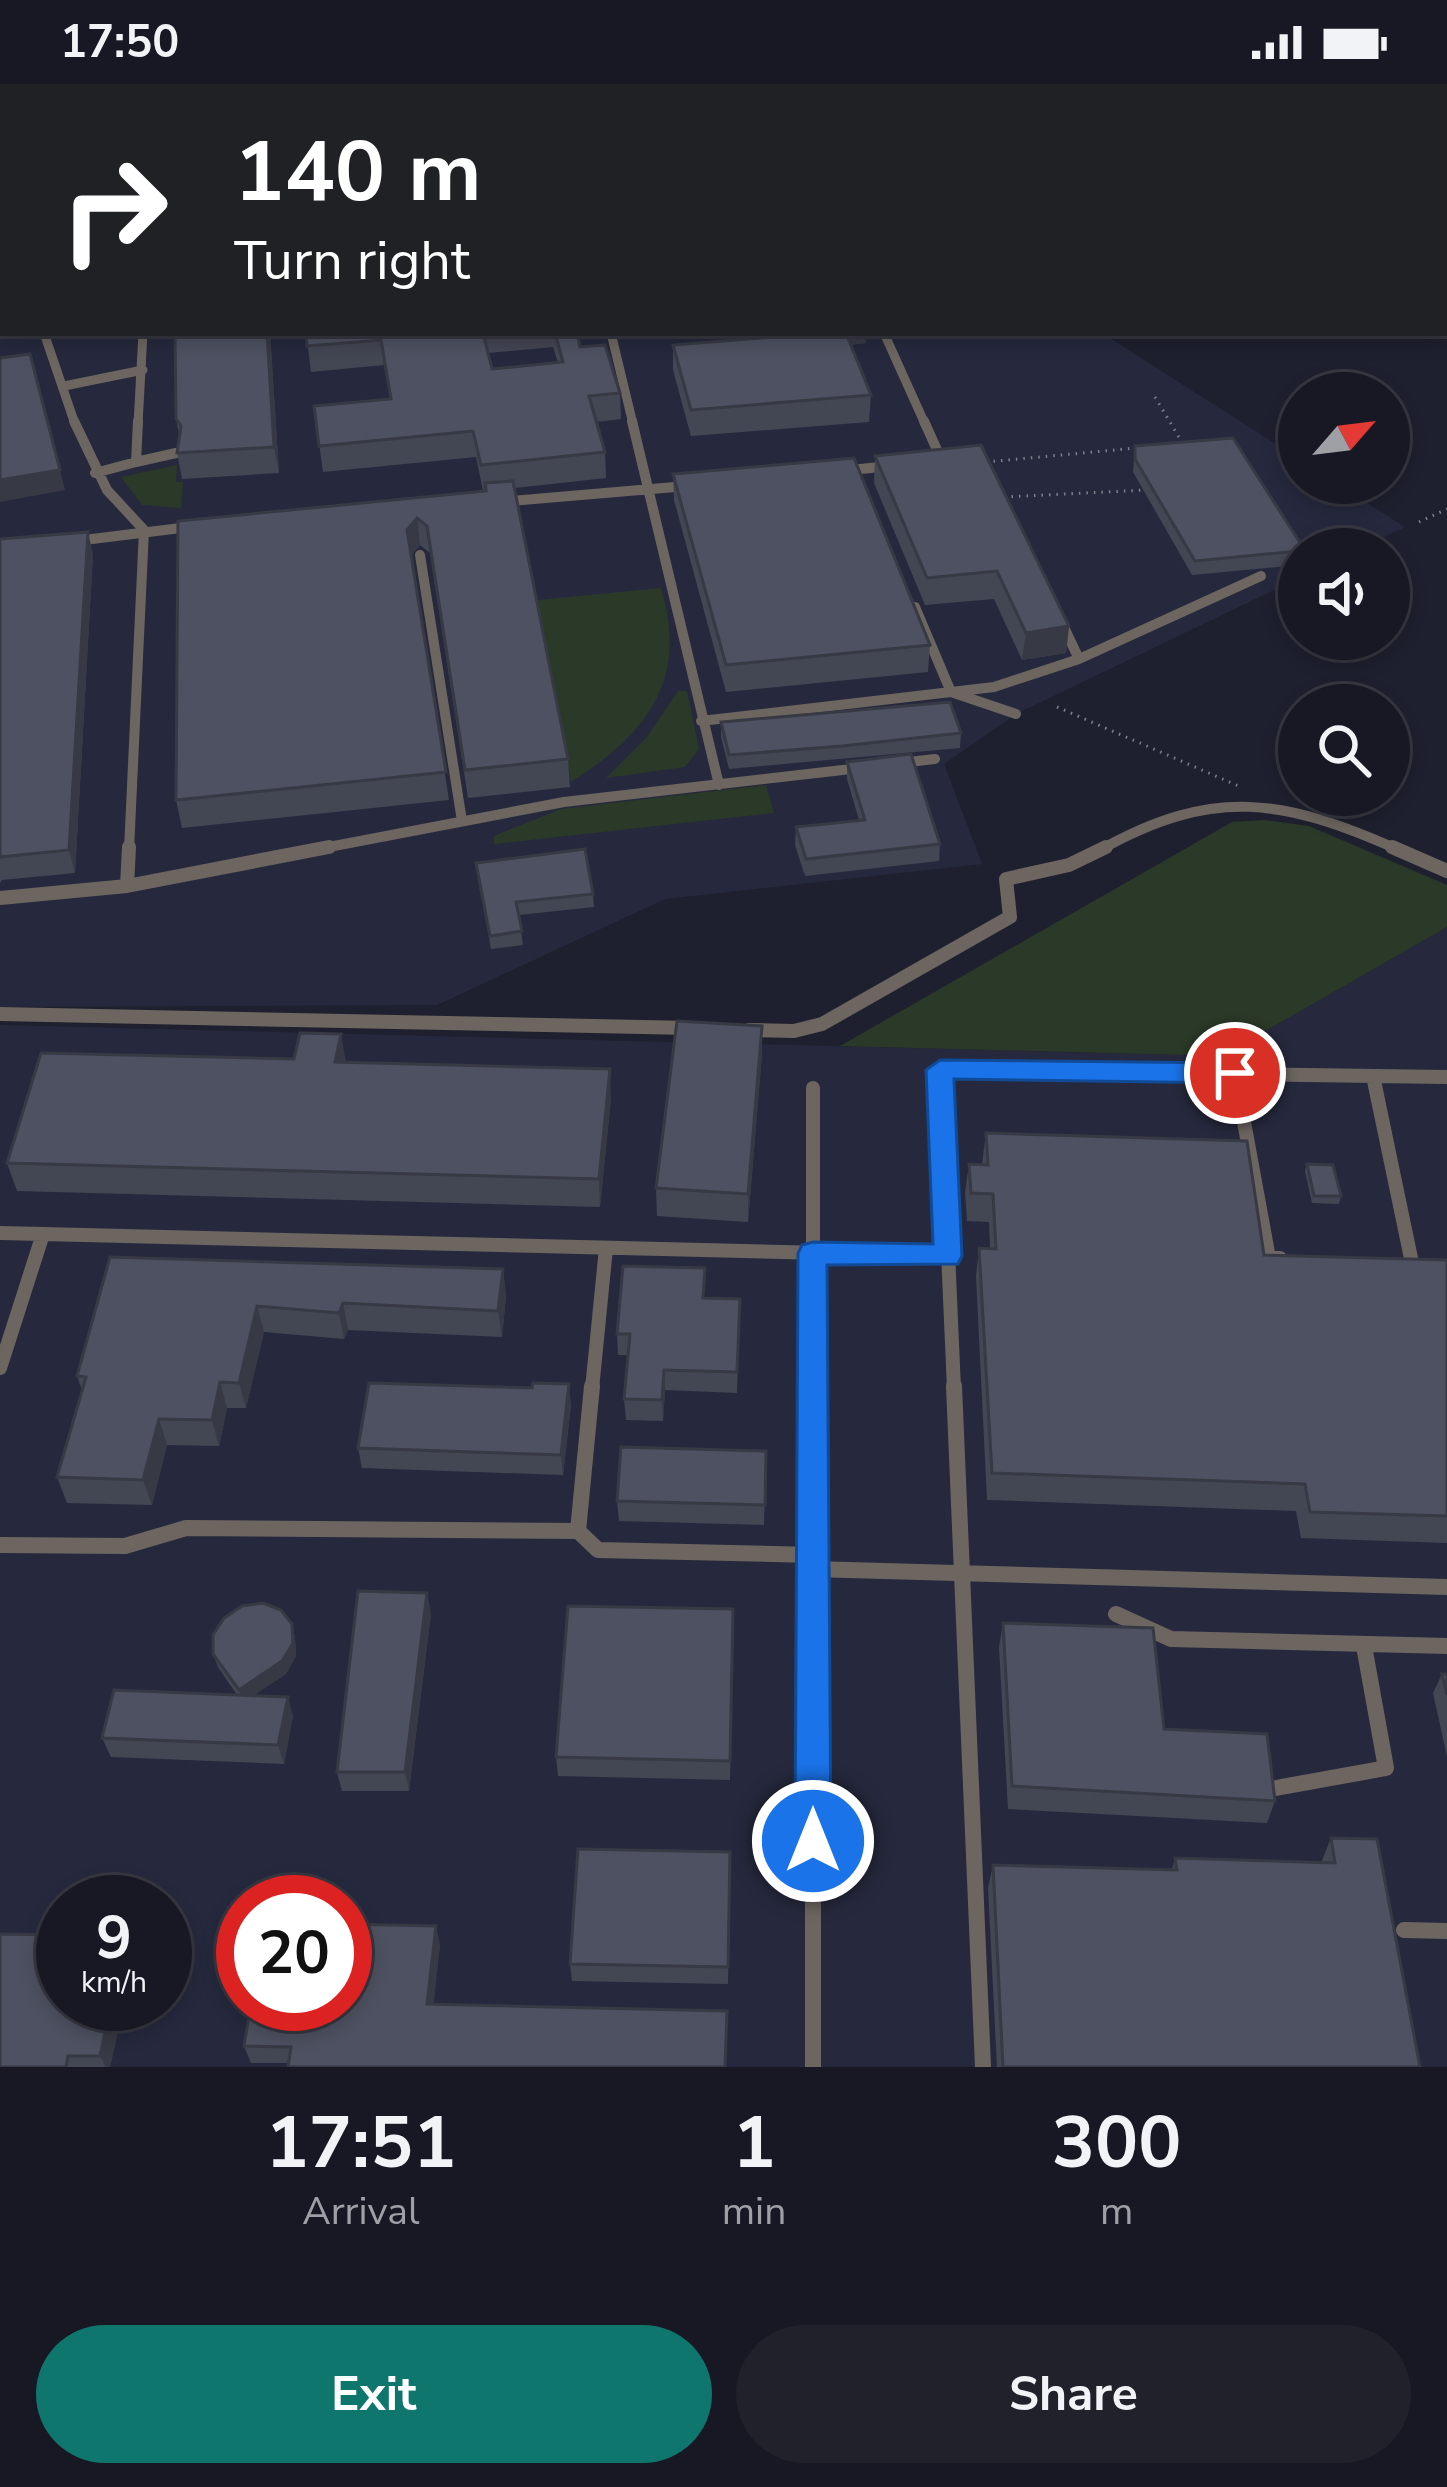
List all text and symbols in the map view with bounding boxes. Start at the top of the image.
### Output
text: 17:50 [60,12,179,73]
text: 140 m [234,115,482,230]
icon: right [36,132,192,288]
text: Turn right [234,224,470,298]
north arrow [1278,372,1410,504]
map controls [1278,372,1410,816]
button: sound [1278,528,1410,660]
button: search [1278,684,1410,816]
pin [1184,1022,1286,1124]
icon: arrive [1202,1040,1268,1106]
position arrow [750,1778,876,1904]
speed limit sign: 20 [216,1875,372,2031]
text: 9 [96,1897,132,1979]
text: km/h [81,1962,147,2003]
text: 17:51 [266,2094,456,2192]
text: 1 [732,2094,776,2192]
text: 300 [1052,2094,1181,2192]
text: Arrival [302,2185,420,2238]
text: min [722,2185,786,2238]
text: m [1100,2185,1133,2238]
button: Exit [36,2325,712,2463]
button: Share [736,2325,1411,2463]

